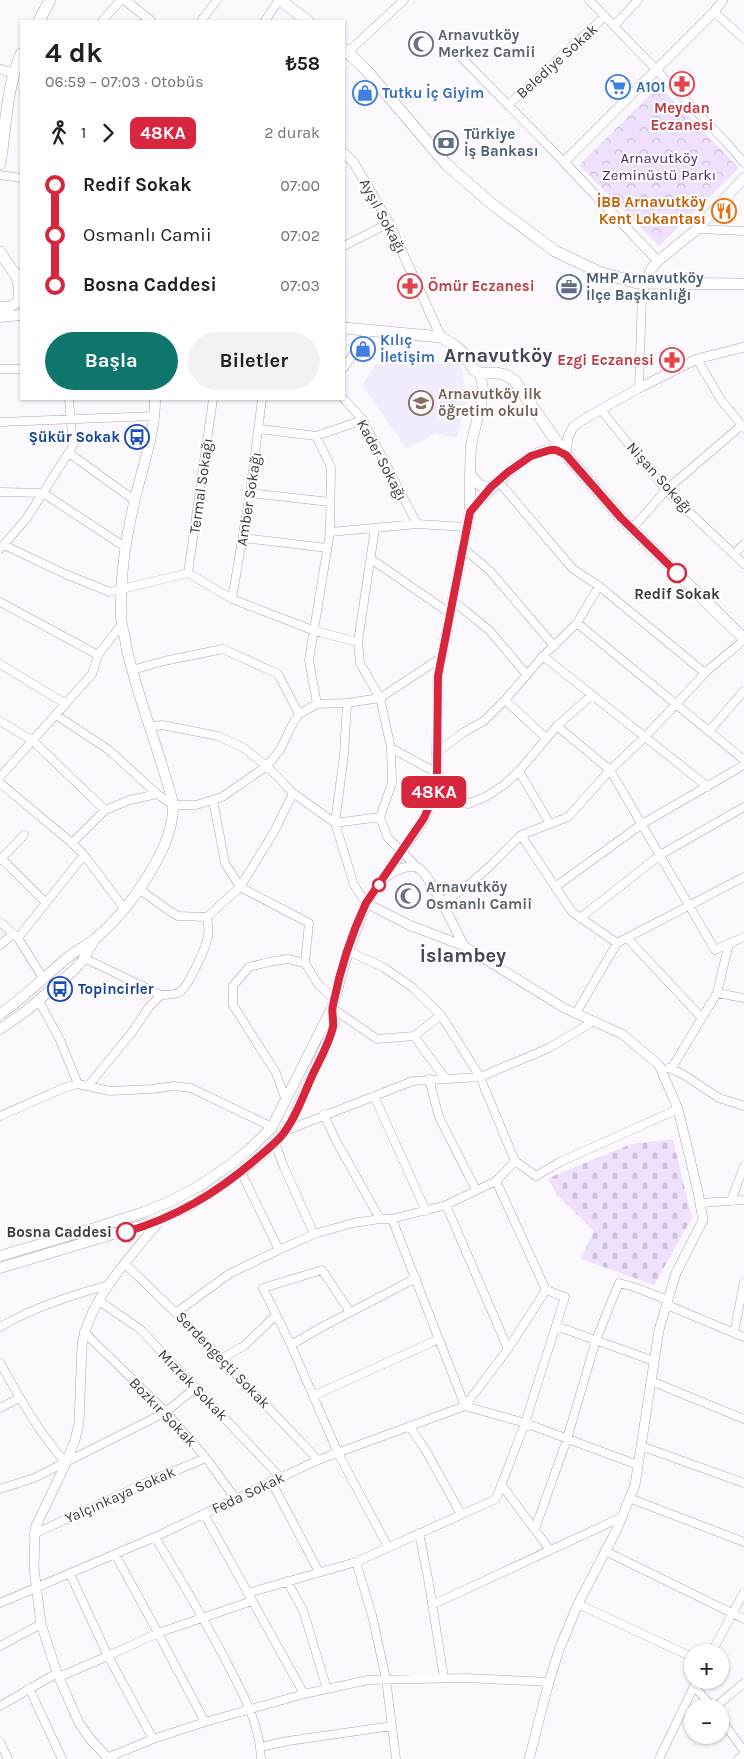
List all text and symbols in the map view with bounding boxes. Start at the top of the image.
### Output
street label: Belediye Sokak [513,20,601,102]
place label: Arnavutköy Merkez Camii [438,26,535,61]
mosque icon: Arnavutköy Merkez Camii [408,31,434,57]
text: 4 dk [45,36,103,69]
text: ₺58 [286,53,320,75]
pharmacy icon: Meydan Eczanesi [669,71,695,97]
text: 06:59 – 07:03 · Otobüs [45,72,204,91]
supermarket icon: A101 [605,74,631,100]
place label: A101 [636,78,666,96]
shop icon: Tutku İç Giyim [352,80,378,106]
place label: Tutku İç Giyim [382,83,484,102]
place label: Meydan Eczanesi [650,99,714,134]
icon: walk [45,119,73,147]
icon: forward [94,119,122,147]
text: 48KA [140,122,186,144]
text: 1 [81,123,86,142]
text: 2 durak [264,123,320,142]
place label: Türkiye İş Bankası [464,125,539,160]
bank icon: Türkiye İş Bankası [433,130,459,156]
park label: Arnavutköy Zeminüstü Parkı [602,149,716,184]
text: Redif Sokak [83,174,191,196]
street label: Ayşıl Sokağı [356,175,410,257]
text: 07:00 [280,176,320,195]
place label: İBB Arnavutköy Kent Lokantası [597,192,706,228]
restaurant icon: İBB Arnavutköy Kent Lokantası [711,198,737,224]
text: Osmanlı Camii [83,224,212,246]
text: 07:02 [281,226,320,245]
place label: MHP Arnavutköy İlçe Başkanlığı [586,269,704,304]
pharmacy icon: Ömür Eczanesi [397,273,423,299]
text: Bosna Caddesi [83,274,217,296]
office icon: MHP Arnavutköy İlçe Başkanlığı [556,274,582,300]
text: 07:03 [280,276,320,295]
place label: Ömür Eczanesi [428,276,535,295]
place label: Kılıç İletişim [380,331,435,366]
button: Başla [45,332,178,390]
button: Biletler [188,332,320,390]
shop icon: Kılıç İletişim [350,336,376,362]
district label: Arnavutköy [444,344,552,367]
pharmacy icon: Ezgi Eczanesi [659,347,685,373]
place label: Ezgi Eczanesi [557,351,654,369]
place label: Arnavutköy ilk öğretim okulu [438,385,542,420]
school or university icon: Arnavutköy ilk öğretim okulu [408,390,434,416]
street label: Kader Sokağı [353,416,411,504]
bus stop icon: Şükür Sokak [124,424,150,450]
place label: Şükür Sokak [29,428,120,446]
street label: Termal Sokağı [185,437,217,535]
street label: Nişan Sokağı [623,438,697,518]
street label: Amber Sokağı [233,451,265,547]
marker: Redif Sokak [667,563,687,583]
place label: Redif Sokak [634,585,720,603]
line badge: 48KA [399,776,469,808]
text: 48KA [411,781,457,803]
unlabelled marker [372,878,386,892]
place label: Arnavutköy Osmanlı Camii [426,878,532,913]
mosque icon: Arnavutköy Osmanlı Camii [395,883,421,909]
district label: İslambey [420,944,506,967]
bus stop icon: Topincirler [47,976,73,1002]
place label: Topincirler [78,980,154,998]
marker: Bosna Caddesi [116,1222,136,1242]
place label: Bosna Caddesi [6,1223,112,1241]
street label: Serdengeçti Sokak [172,1308,274,1412]
street label: Mızrak Sokak [154,1346,232,1424]
street label: Bozkır Sokak [126,1374,200,1450]
street label: Yalçınkaya Sokak [62,1463,178,1527]
street label: Feda Sokak [209,1468,287,1518]
map controls [684,1644,729,1744]
button: + [684,1644,729,1689]
button: − [684,1699,729,1744]

